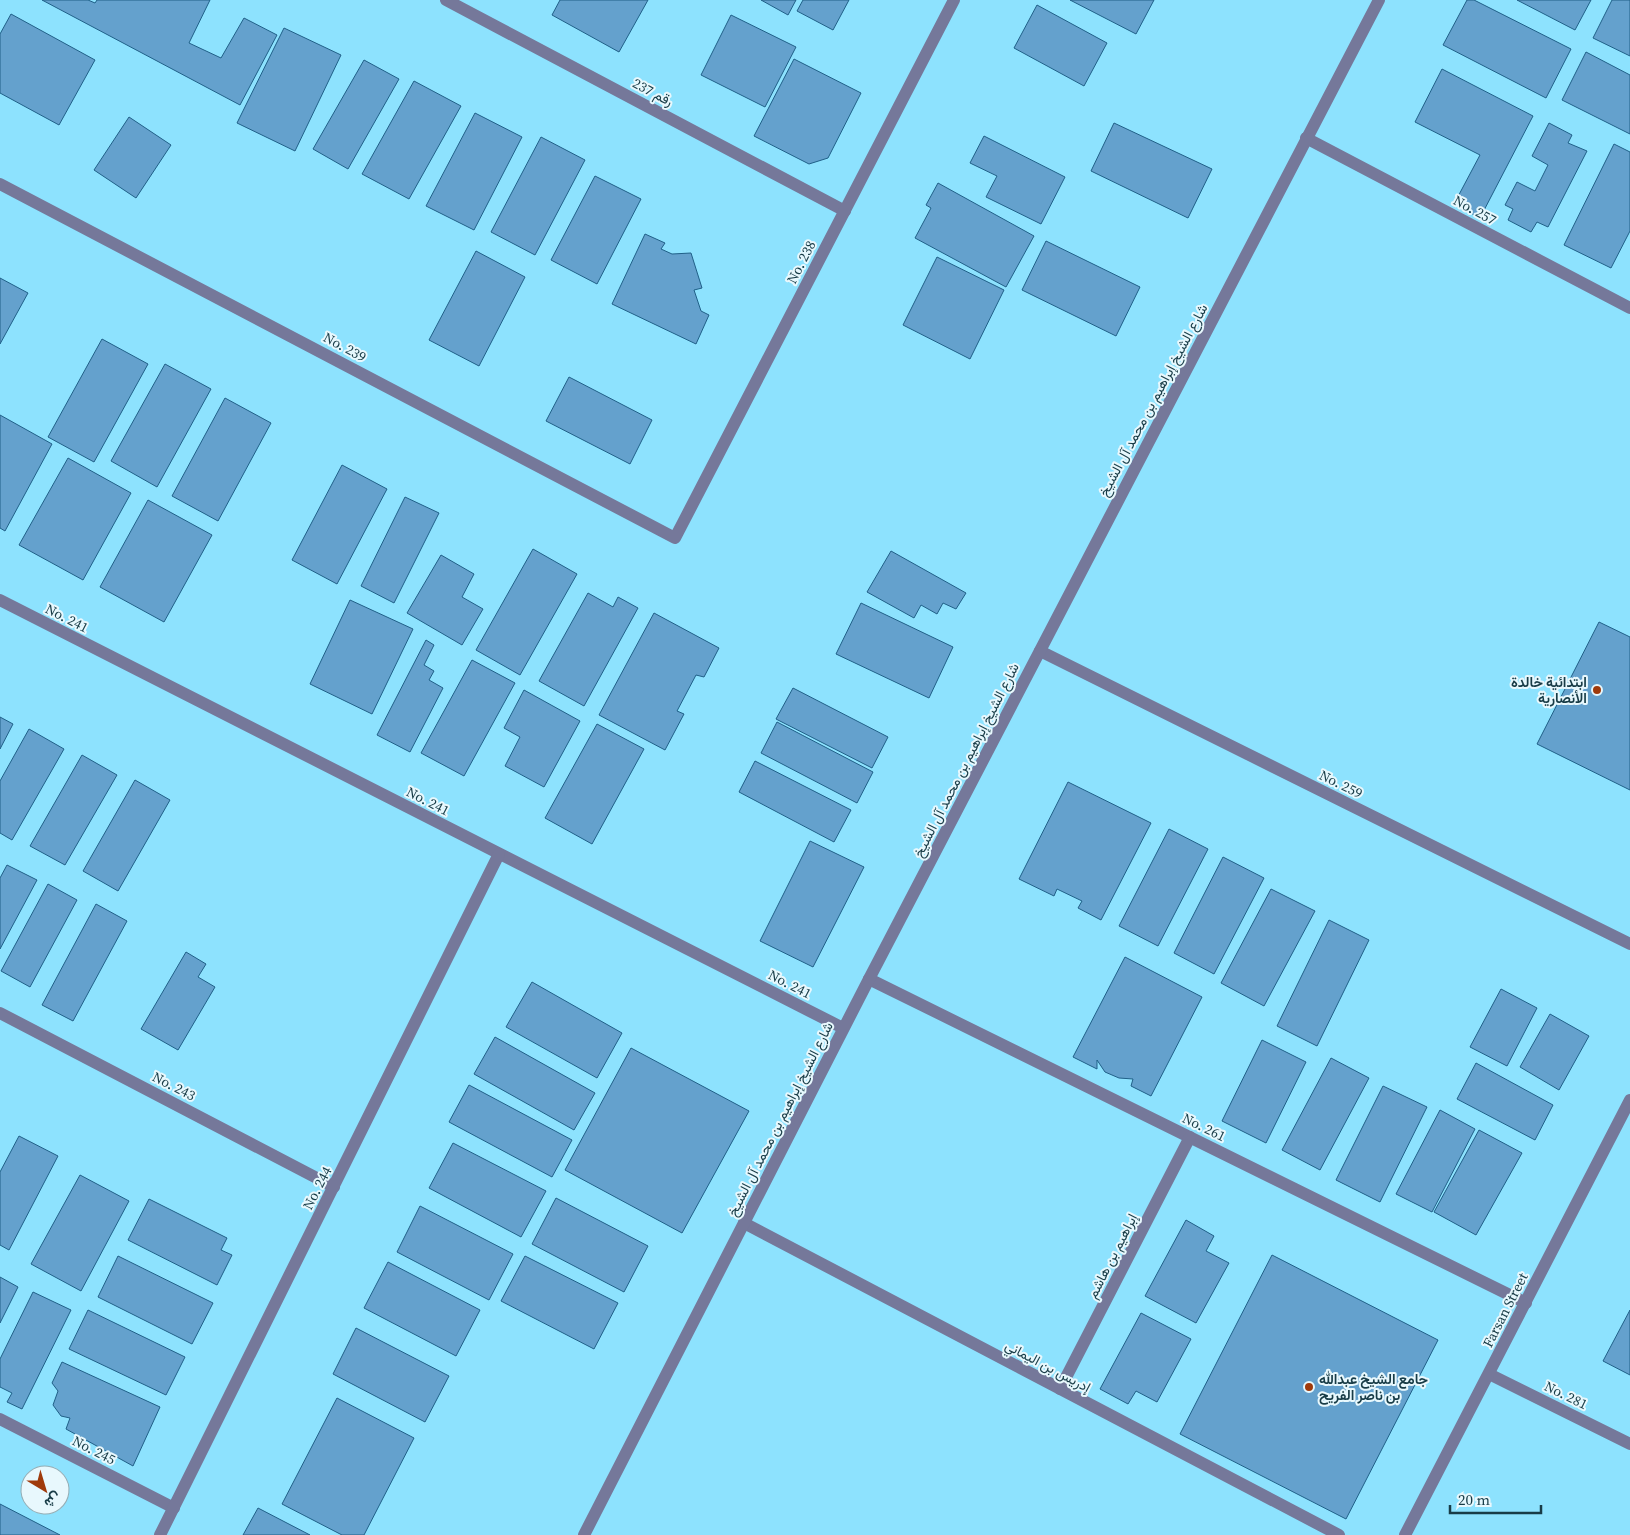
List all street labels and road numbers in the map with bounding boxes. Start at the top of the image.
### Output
street label: رقم 237 [629,73,677,111]
street label: No. 257 [1450,190,1500,230]
street label: No. 238 [782,237,820,287]
street label: شارع الشيخ إبراهيم بن محمد آل الشيخ [1094,300,1213,500]
street label: No. 239 [320,327,370,367]
street label: No. 241 [42,599,92,637]
street label: شارع الشيخ إبراهيم بن محمد آل الشيخ [908,659,1025,861]
street label: No. 259 [1316,765,1366,803]
street label: No. 241 [403,782,453,820]
street label: No. 241 [765,965,815,1003]
street label: شارع الشيخ إبراهيم بن محمد آل الشيخ [722,1018,839,1220]
street label: No. 243 [149,1067,199,1105]
street label: No. 261 [1179,1108,1229,1146]
street label: No. 244 [298,1163,336,1213]
street label: إبراهيم بن هاشم [1082,1210,1142,1302]
street label: Farsan Street [1478,1269,1533,1351]
street label: إدريس بن اليماني [1001,1335,1094,1399]
street label: No. 281 [1541,1376,1591,1414]
street label: No. 245 [69,1431,119,1469]

